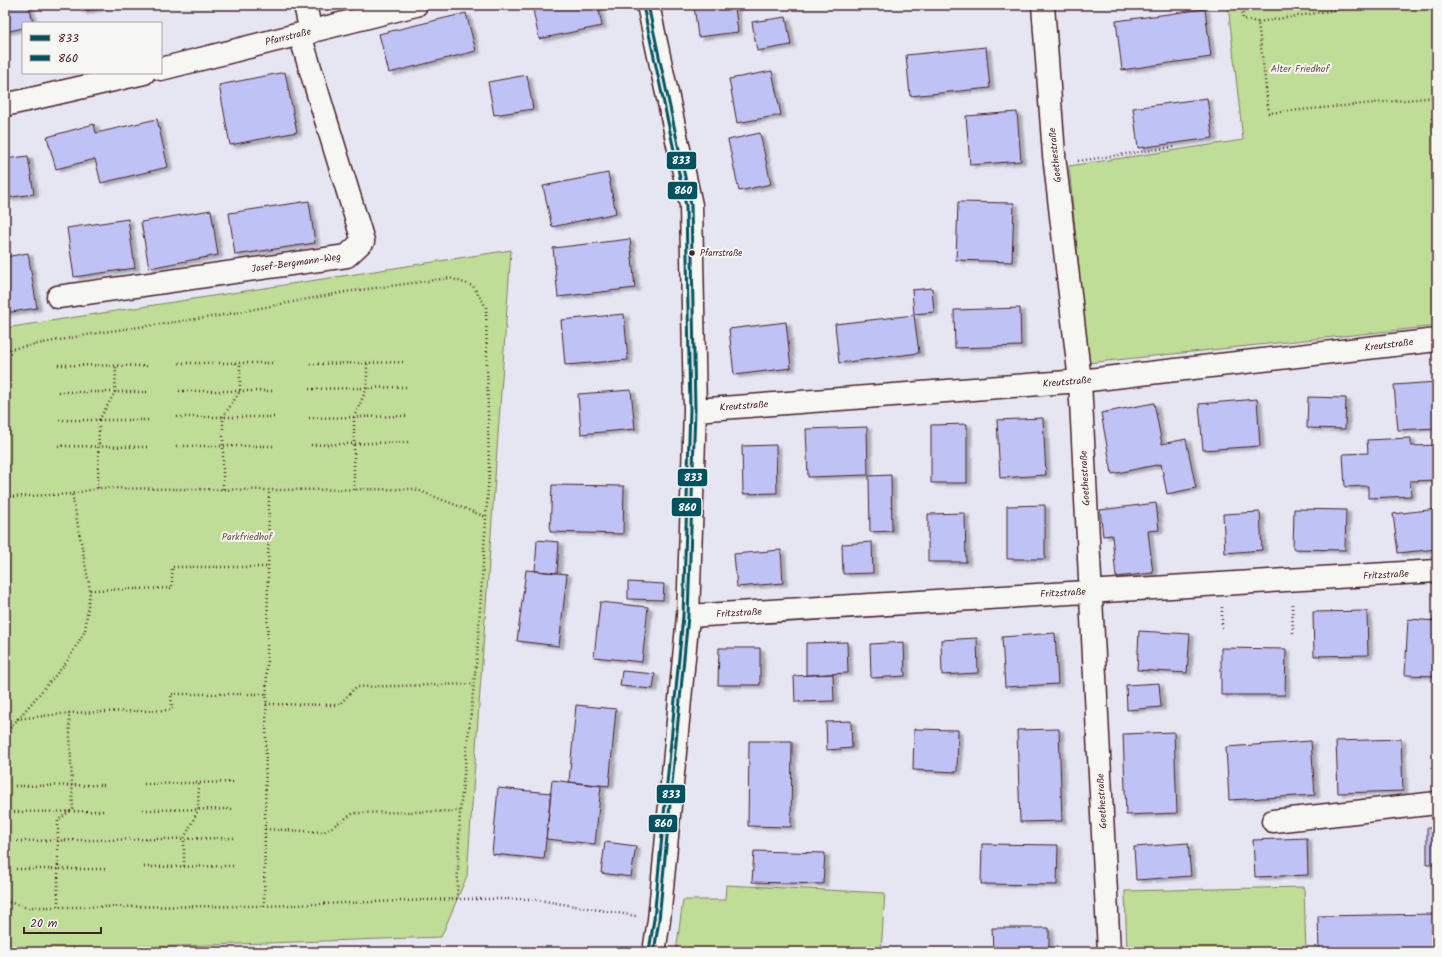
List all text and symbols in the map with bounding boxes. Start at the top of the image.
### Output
legend [22,22,162,74]
street label: Pfarrstraße [263,23,313,50]
text: 833 [58,29,79,48]
text: 860 [58,49,78,68]
park label: Alter Friedhof [1271,61,1330,77]
street label: Goethestraße [1044,126,1066,183]
line badge: 833 [666,151,697,170]
text: 833 [672,152,690,170]
line badge: 860 [667,181,698,200]
text: 860 [674,182,692,200]
place label: Pfarrstraße [700,246,742,261]
marker: Pfarrstraße [687,248,697,258]
street label: Josef-Bergmann-Weg [250,249,342,277]
street label: Kreutstraße [1364,334,1415,356]
street label: Kreutstraße [1042,372,1093,392]
street label: Kreutstraße [719,396,769,416]
street label: Goethestraße [1076,449,1094,506]
line badge: 833 [677,468,708,487]
text: 833 [684,469,702,487]
line badge: 860 [671,497,702,517]
text: 860 [678,499,696,517]
park label: Parkfriedhof [222,529,274,545]
street label: Fritzstraße [1363,566,1410,584]
street label: Fritzstraße [1040,584,1087,602]
street label: Fritzstraße [716,604,763,622]
street label: Goethestraße [1093,772,1111,829]
line badge: 833 [656,784,686,804]
text: 833 [662,786,680,804]
line badge: 860 [648,814,678,833]
text: 860 [654,815,672,833]
scale bar [24,909,101,935]
text: 20 m [30,914,58,933]

